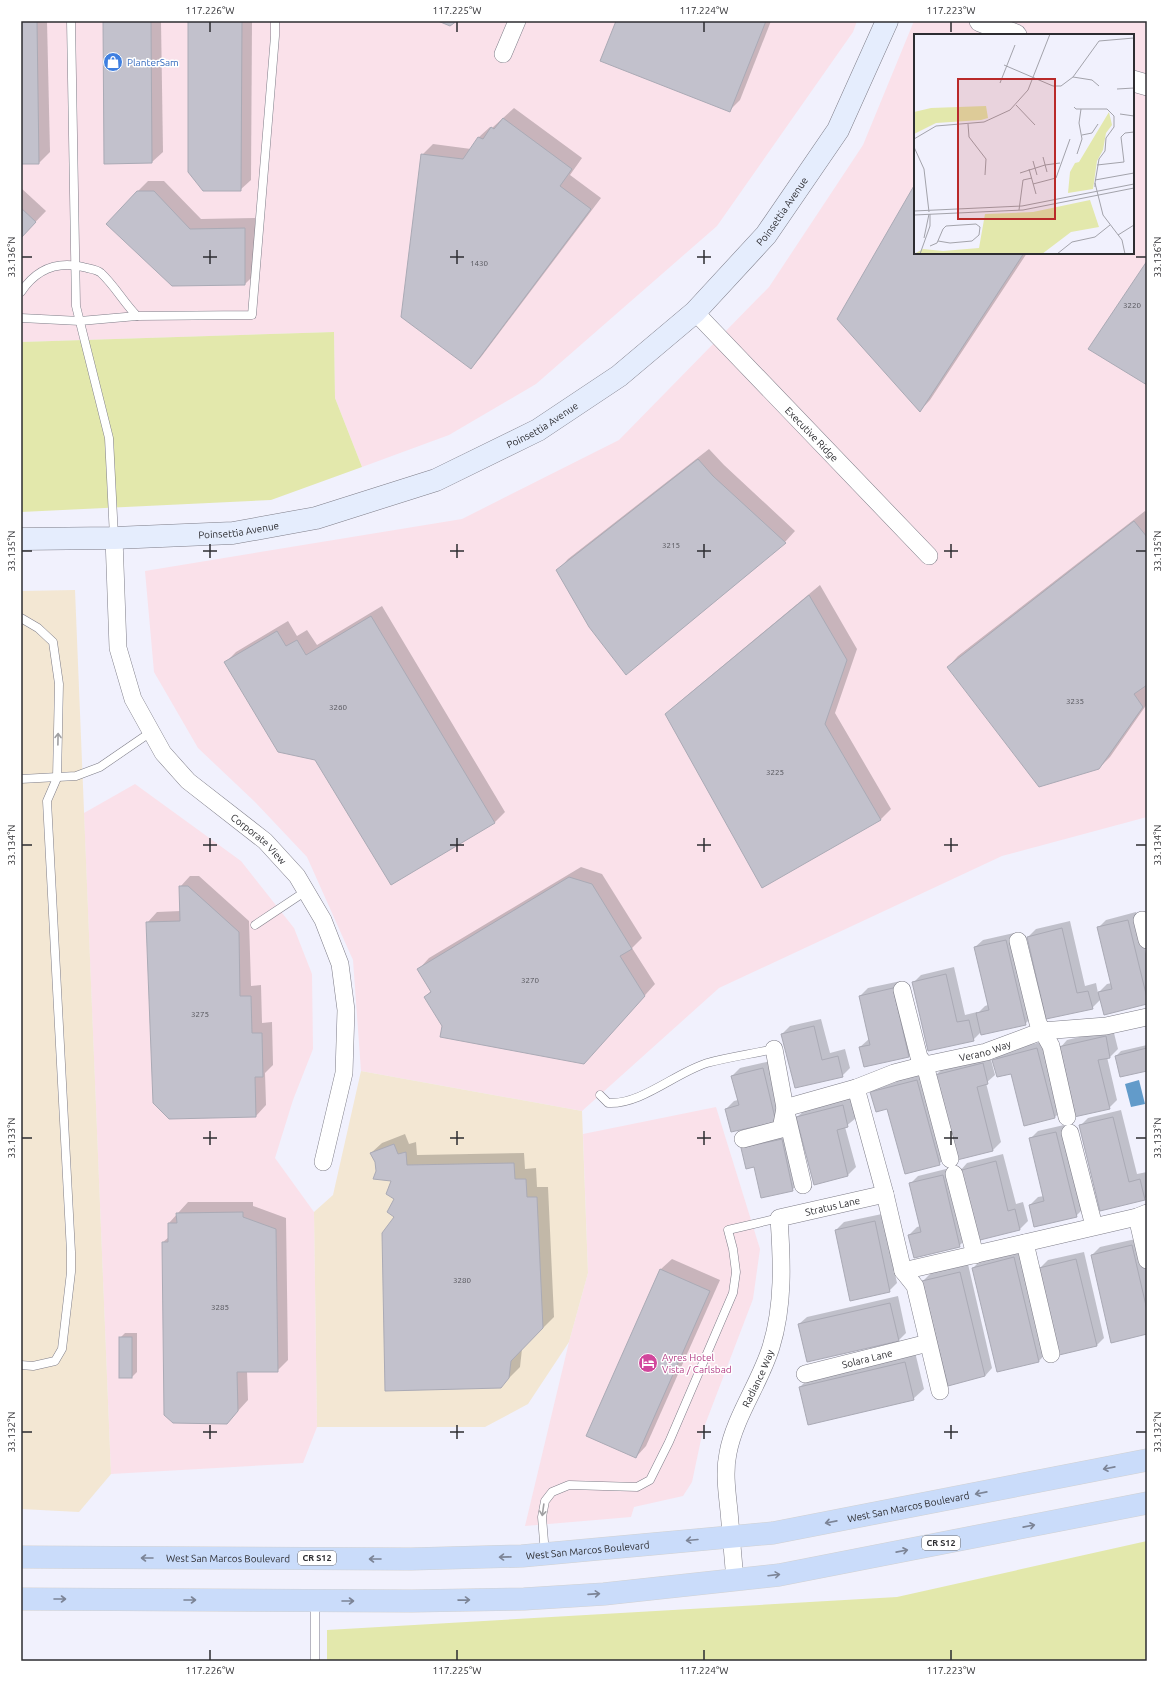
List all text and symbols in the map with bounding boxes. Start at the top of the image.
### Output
text: 117.226°W [186,5,234,16]
text: 117.225°W [433,5,481,16]
text: 117.224°W [680,5,728,16]
text: 117.223°W [927,5,975,16]
inset map [914,34,1134,254]
shop icon: PlanterSam [102,51,124,73]
place label: PlanterSam [127,57,179,68]
street label: Poinsettia Avenue [754,175,810,248]
text: 33.136°N [6,236,17,278]
text: 33.136°N [1152,236,1163,278]
house number: 1430 [470,259,489,268]
house number: 3220 [1123,301,1142,310]
street label: Poinsettia Avenue [505,400,580,451]
street label: Executive Ridge [783,405,840,464]
street label: Poinsettia Avenue [198,520,280,540]
text: 33.135°N [6,530,17,572]
text: 33.135°N [1152,530,1163,572]
house number: 3215 [662,541,680,550]
house number: 3235 [1066,697,1084,706]
house number: 3260 [329,703,348,712]
one-way arrow [54,733,62,746]
house number: 3225 [766,768,784,777]
street label: Corporate View [229,812,289,867]
text: 33.134°N [6,824,17,866]
text: 33.134°N [1152,824,1163,866]
house number: 3270 [521,976,540,985]
house number: 3275 [191,1010,209,1019]
street label: Verano Way [958,1038,1013,1064]
text: 33.133°N [6,1117,17,1159]
text: 33.133°N [1152,1117,1163,1159]
street label: Stratus Lane [804,1195,861,1218]
house number: 3280 [453,1276,472,1285]
house number: 3285 [211,1303,229,1312]
street label: Solara Lane [841,1347,894,1370]
street label: Radiance Way [740,1348,776,1409]
hotel icon: Ayres Hotel Vista / Carlsbad [637,1352,659,1374]
place label: Ayres Hotel Vista / Carlsbad [662,1352,732,1375]
text: 33.132°N [6,1411,17,1453]
text: 33.132°N [1152,1411,1163,1453]
one-way arrow [1103,1464,1116,1472]
one-way arrow [975,1489,988,1497]
street label: West San Marcos Boulevard [846,1490,971,1524]
one-way arrow [539,1503,547,1516]
one-way arrow [825,1518,838,1526]
one-way arrow [1022,1522,1035,1530]
road number: CR S12 [922,1536,960,1550]
one-way arrow [686,1537,699,1544]
street label: West San Marcos Boulevard [525,1539,650,1562]
one-way arrow [895,1547,908,1555]
road number: CR S12 [298,1551,336,1565]
street label: West San Marcos Boulevard [166,1553,290,1564]
one-way arrow [499,1553,512,1561]
one-way arrow [141,1554,154,1562]
one-way arrow [369,1555,382,1563]
one-way arrow [767,1571,780,1579]
one-way arrow [587,1591,600,1598]
one-way arrow [53,1595,66,1603]
one-way arrow [183,1596,196,1604]
one-way arrow [457,1596,470,1604]
one-way arrow [341,1597,354,1605]
text: 117.226°W [186,1665,234,1676]
text: 117.225°W [433,1665,481,1676]
text: 117.224°W [680,1665,728,1676]
text: 117.223°W [927,1665,975,1676]

